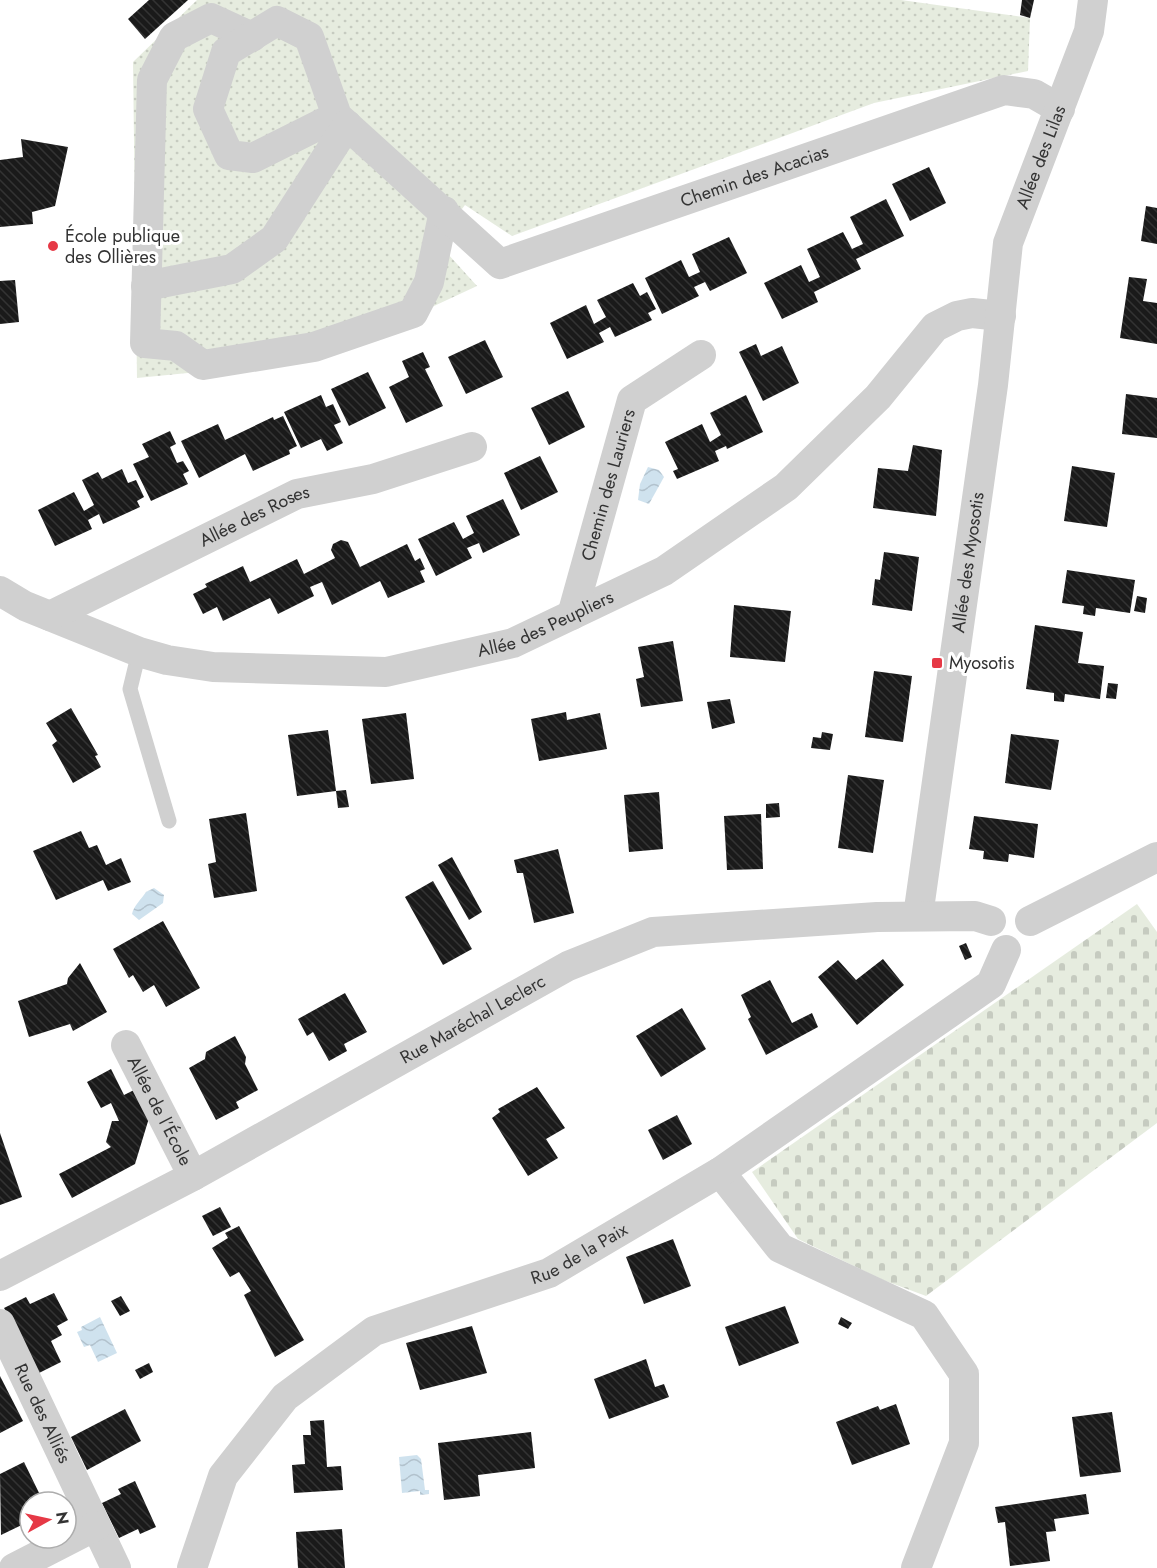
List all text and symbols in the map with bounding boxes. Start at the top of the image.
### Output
street label: Allée des Lilas [1009,101,1072,213]
street label: Chemin des Acacias [677,139,832,214]
place label: École publique des Ollières [65,223,180,270]
marker: École publique des Ollières [46,239,60,253]
street label: Chemin des Lauriers [575,406,642,564]
street label: Allée des Roses [195,479,312,553]
street label: Allée des Myosotis [945,490,991,635]
street label: Allée des Peupliers [475,584,618,664]
place label: Myosotis [949,650,1014,676]
marker: Myosotis [930,656,944,670]
street label: Rue Maréchal Leclerc [395,968,550,1070]
street label: Allée de l’École [121,1052,199,1170]
street label: Rue de la Paix [527,1216,633,1291]
street label: Rue des Alliés [8,1359,77,1468]
north arrow [18,1490,78,1550]
text: N [50,1510,75,1526]

